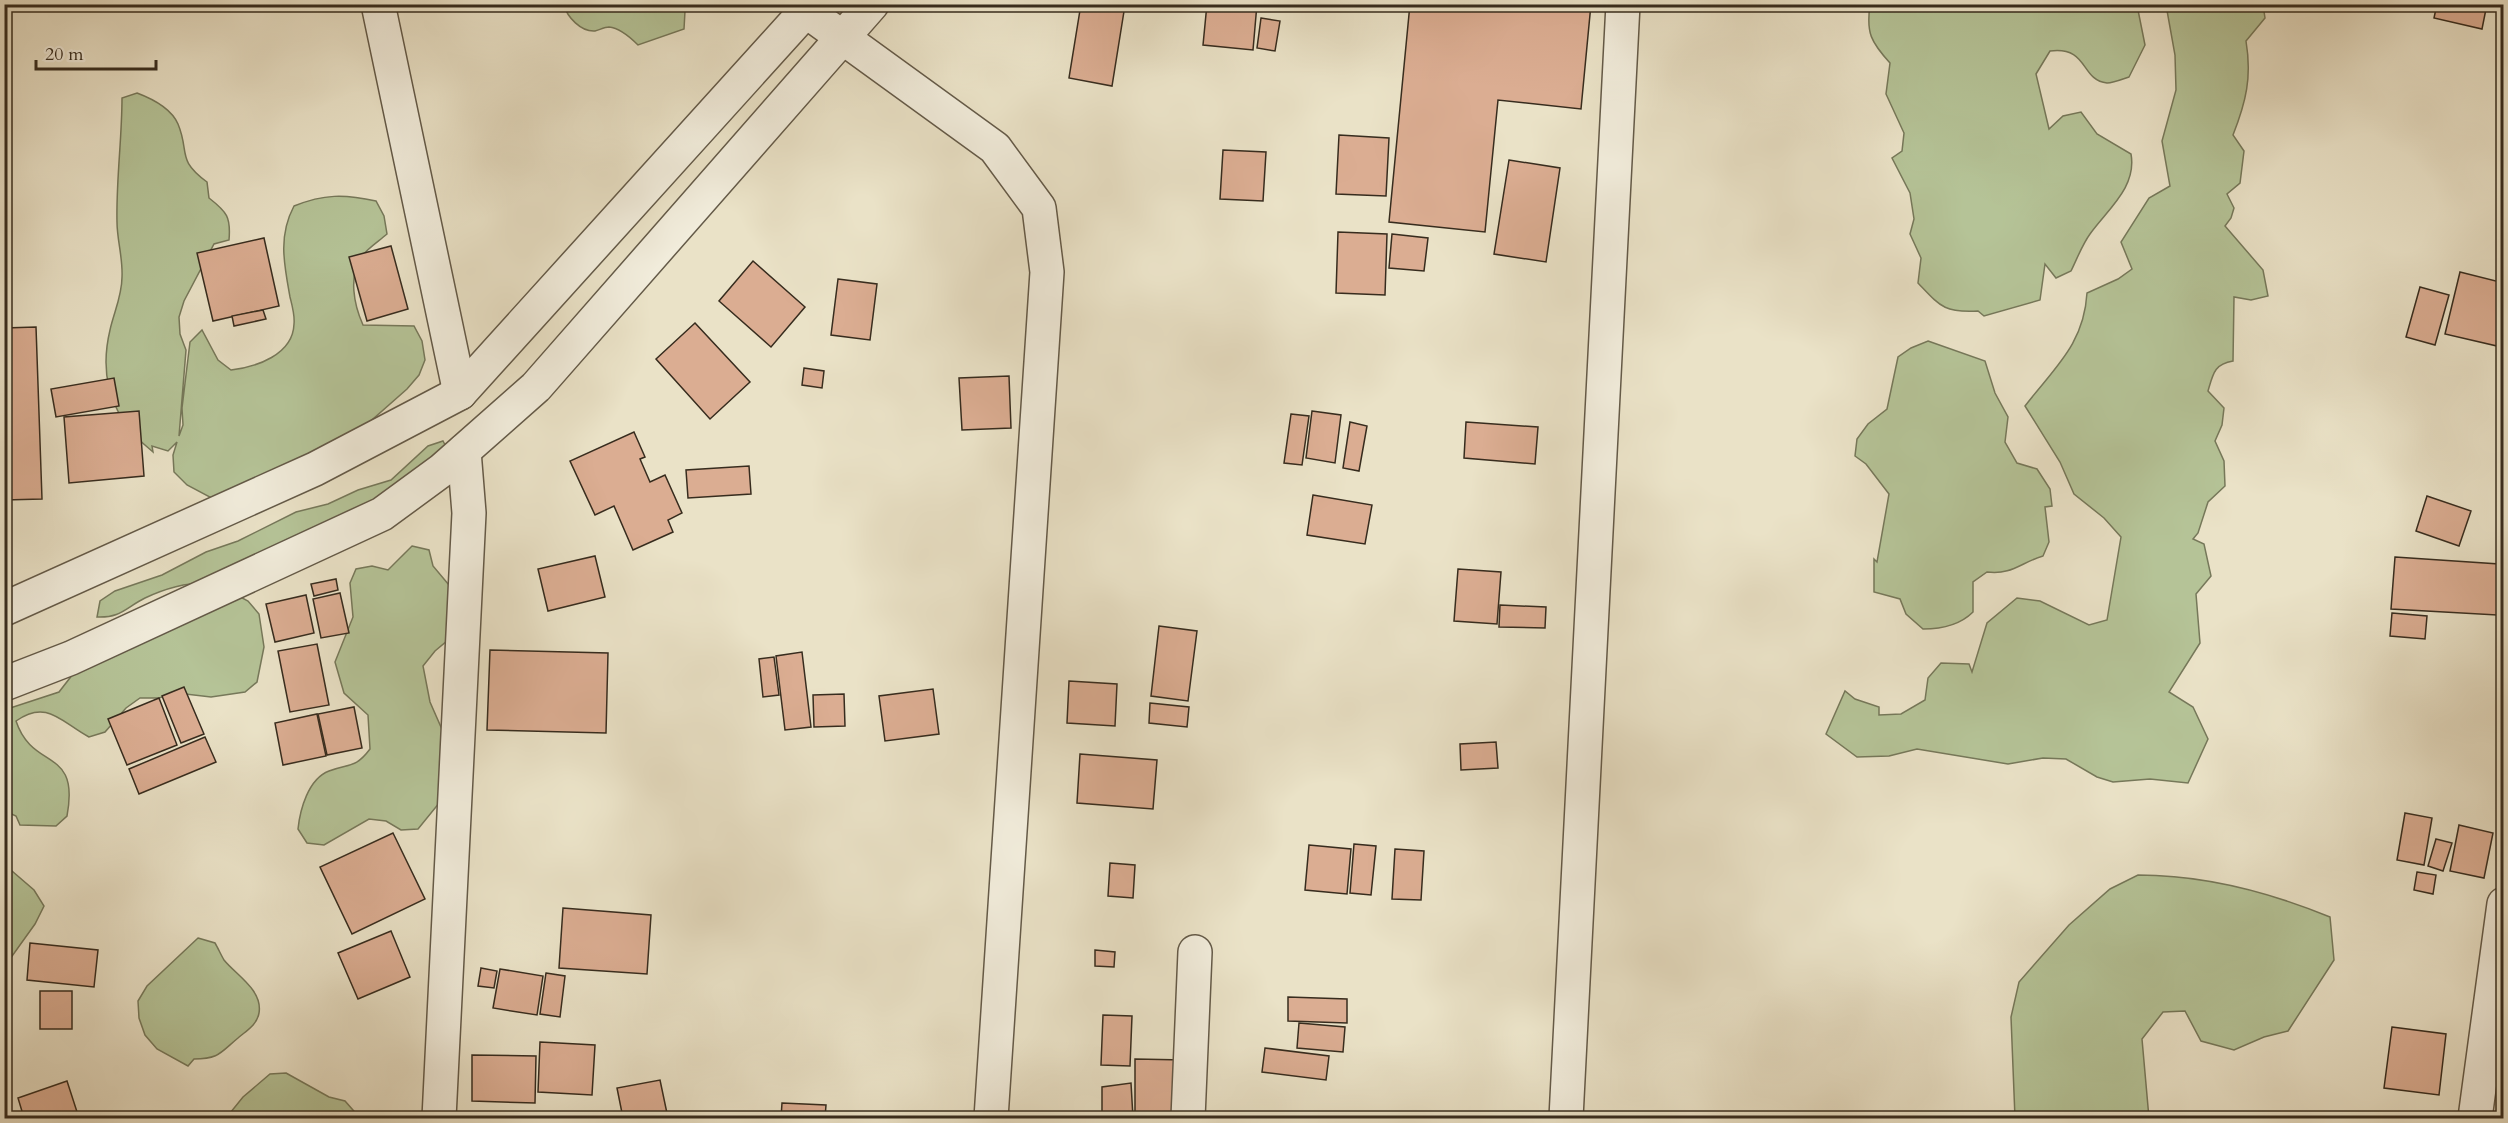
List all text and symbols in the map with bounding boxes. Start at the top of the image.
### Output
scale bar [36,33,156,71]
text: 20 m [45,42,84,67]

